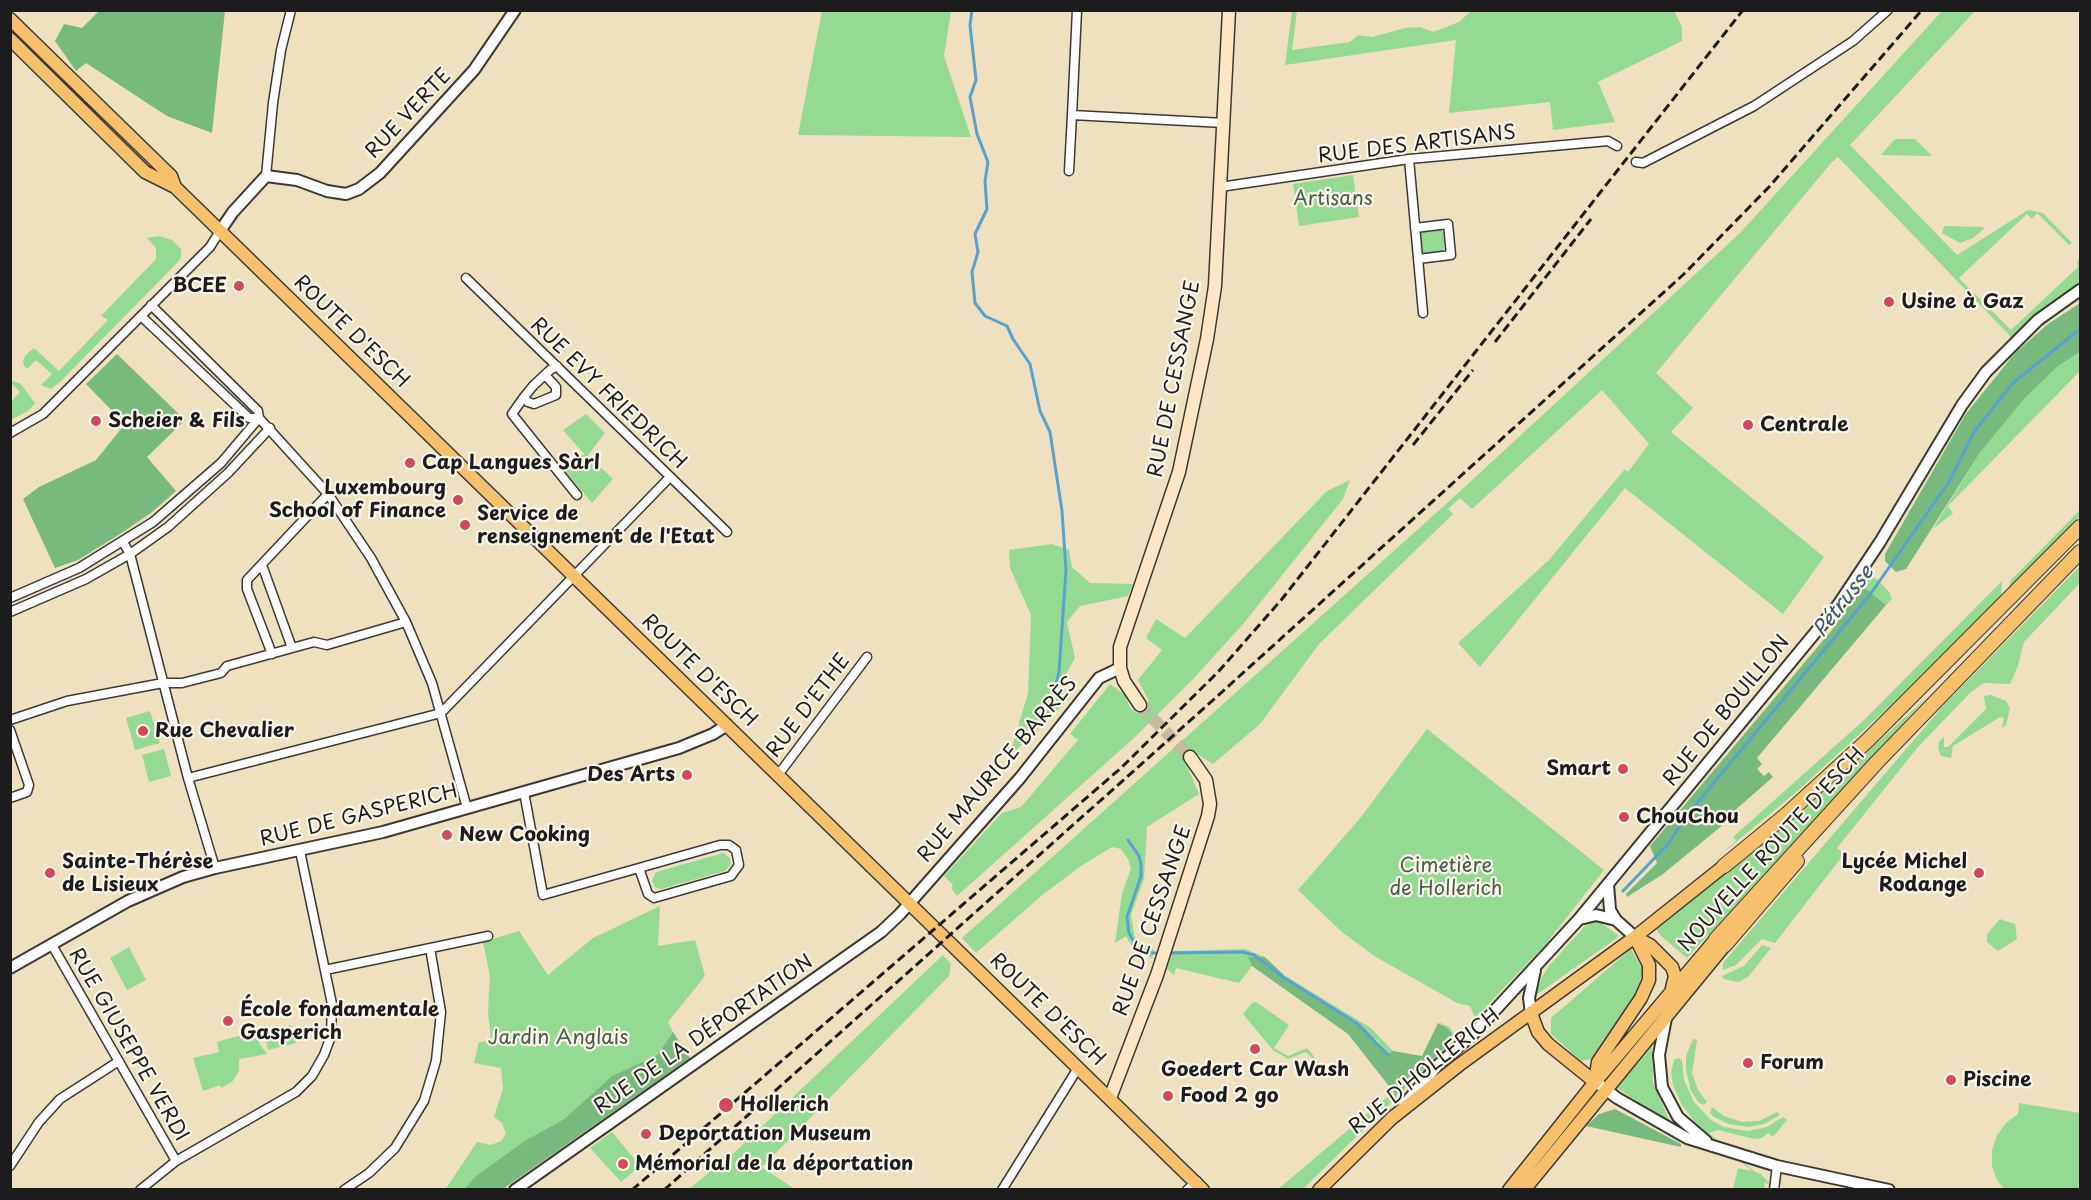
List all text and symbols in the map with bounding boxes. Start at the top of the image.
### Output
street label: RUE VERTE [361,64,457,164]
street label: RUE DES ARTISANS [1317,121,1517,169]
park label: Artisans [1293,187,1373,211]
street label: ROUTE D'ESCH [288,271,414,393]
place label: BCEE [172,274,227,298]
marker: BCEE [232,279,246,293]
street label: RUE DE CESSANGE [1144,279,1206,479]
place label: Usine à Gaz [1901,290,2024,314]
marker: Usine à Gaz [1882,295,1896,309]
street label: RUE EVY FRIEDRICH [525,313,691,475]
place label: Scheier & Fils [108,409,245,433]
place label: Centrale [1760,413,1848,437]
marker: Scheier & Fils [89,414,103,428]
marker: Centrale [1741,418,1755,432]
place label: Cap Langues Sàrl [422,451,600,475]
marker: Cap Langues Sàrl [403,456,417,470]
place label: Luxembourg School of Finance [269,476,446,523]
marker: Luxembourg School of Finance [451,493,465,507]
place label: Service de renseignement de l'Etat [477,502,715,549]
marker: Service de renseignement de l'Etat [458,518,472,532]
water label: Pétrusse [1808,561,1880,643]
street label: ROUTE D'ESCH [636,610,762,732]
street label: RUE DE BOUILLON [1659,631,1795,791]
street label: RUE D'ETHE [762,649,856,763]
street label: RUE MAURICE BARRÈS [913,672,1083,868]
place label: Rue Chevalier [155,719,294,743]
marker: Rue Chevalier [136,724,150,738]
street label: NOUVELLE ROUTE D'ESCH [1674,743,1870,957]
place label: Smart [1546,757,1611,781]
marker: Smart [1616,762,1630,776]
place label: Des Arts [587,763,675,787]
marker: Des Arts [680,768,694,782]
street label: RUE DE GASPERICH [258,780,460,852]
place label: ChouChou [1636,805,1739,829]
marker: ChouChou [1617,810,1631,824]
place label: New Cooking [459,823,590,847]
street label: RUE DE CESSANGE [1109,823,1197,1019]
marker: New Cooking [440,828,454,842]
place label: Sainte-Thérèse de Lisieux [62,850,213,897]
place label: Lycée Michel Rodange [1842,850,1967,897]
park label: Cimetière de Hollerich [1390,854,1502,901]
marker: Sainte-Thérèse de Lisieux [43,866,57,880]
marker: Lycée Michel Rodange [1972,866,1986,880]
street label: RUE GIUSEPPE VERDI [63,944,193,1146]
street label: ROUTE D'ESCH [984,949,1110,1071]
street label: RUE DE LA DÉPORTATION [590,950,818,1120]
place label: École fondamentale Gasperich [240,998,439,1045]
street label: RUE D'HOLLERICH [1345,1004,1505,1140]
marker: École fondamentale Gasperich [221,1014,235,1028]
park label: Jardin Anglais [488,1026,628,1050]
marker: Goedert Car Wash [1248,1042,1262,1056]
place label: Forum [1760,1051,1824,1075]
marker: Forum [1741,1056,1755,1070]
place label: Goedert Car Wash [1161,1058,1349,1082]
place label: Piscine [1963,1068,2031,1092]
marker: Piscine [1944,1073,1958,1087]
place label: Food 2 go [1180,1084,1279,1108]
marker: Food 2 go [1161,1089,1175,1103]
place label: Hollerich [740,1093,829,1117]
marker: Hollerich [717,1096,735,1114]
place label: Deportation Museum [658,1122,871,1146]
marker: Deportation Museum [639,1127,653,1141]
place label: Mémorial de la déportation [635,1152,913,1176]
marker: Mémorial de la déportation [616,1157,630,1171]

